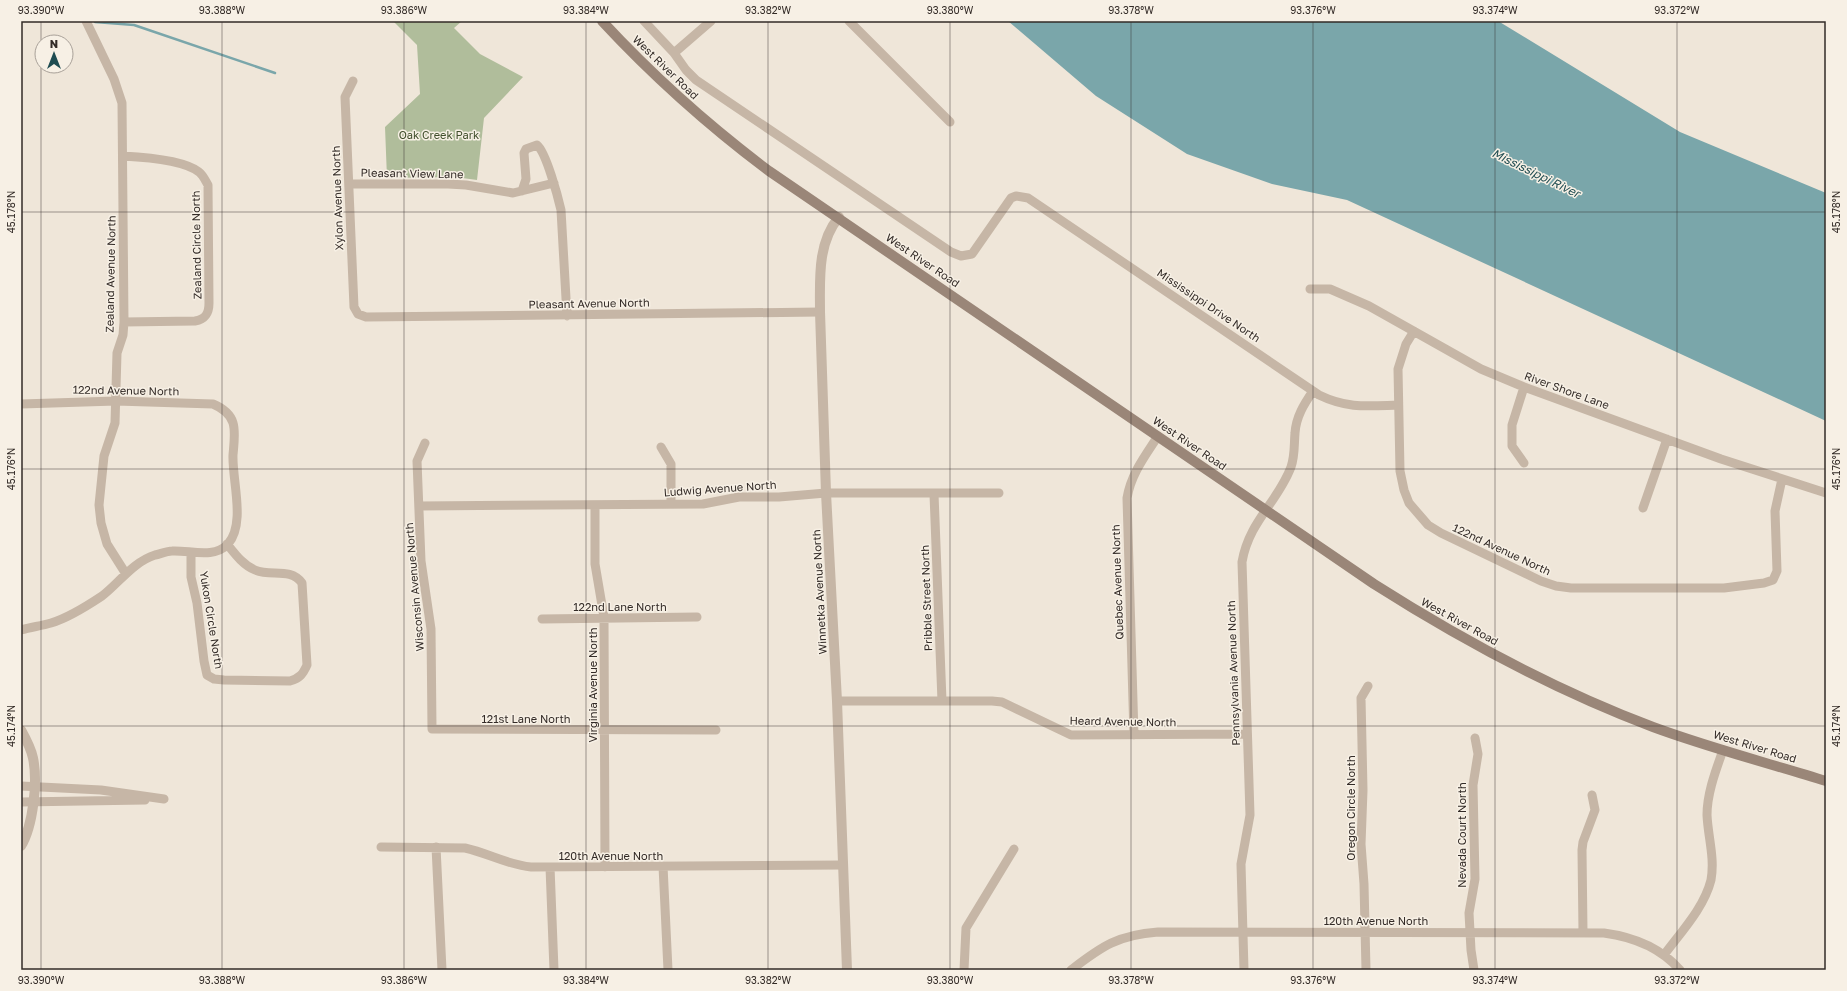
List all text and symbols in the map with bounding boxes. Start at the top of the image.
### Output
text: 93.390°W [18,4,65,16]
text: 93.388°W [199,4,246,16]
text: 93.386°W [381,4,428,16]
text: 93.384°W [563,4,609,16]
text: 93.382°W [745,4,791,16]
text: 93.380°W [927,4,974,16]
text: 93.378°W [1108,4,1154,16]
text: 93.376°W [1290,4,1336,16]
text: 93.374°W [1472,4,1518,16]
text: 93.372°W [1654,4,1700,16]
street label: West River Road [630,32,702,102]
north arrow [34,34,74,74]
text: N [50,37,58,50]
park label: Oak Creek Park [399,128,479,141]
street label: Xylon Avenue North [329,145,345,251]
water label: Mississippi River [1490,145,1584,202]
street label: Pleasant View Lane [360,166,464,180]
text: 45.178°N [5,191,17,233]
street label: Zealand Circle North [189,191,203,299]
text: 45.178°N [1830,191,1842,233]
street label: Zealand Avenue North [102,215,118,333]
street label: West River Road [884,231,962,289]
street label: Mississippi Drive North [1155,266,1263,344]
street label: Pleasant Avenue North [528,295,650,311]
street label: River Shore Lane [1523,369,1611,411]
street label: 122nd Avenue North [73,383,179,397]
street label: West River Road [1151,414,1229,472]
text: 45.176°N [5,448,17,490]
text: 45.176°N [1830,448,1842,490]
street label: Ludwig Avenue North [663,478,777,498]
street label: 122nd Avenue North [1451,521,1553,577]
street label: Wisconsin Avenue North [402,522,426,652]
street label: Quebec Avenue North [1108,524,1126,640]
street label: Winnetka Avenue North [809,529,829,655]
street label: Pribble Street North [918,545,934,651]
street label: Yukon Circle North [198,570,226,670]
street label: West River Road [1419,594,1501,648]
street label: 122nd Lane North [573,600,667,613]
street label: Pennsylvania Avenue North [1224,600,1242,746]
street label: Virginia Avenue North [586,627,599,743]
text: 45.174°N [5,705,17,747]
text: 45.174°N [1830,705,1842,747]
street label: 121st Lane North [481,712,571,725]
street label: Heard Avenue North [1069,714,1177,728]
street label: West River Road [1712,727,1798,765]
street label: Oregon Circle North [1344,755,1357,861]
street label: Nevada Court North [1455,782,1468,888]
street label: 120th Avenue North [559,849,663,862]
street label: 120th Avenue North [1324,914,1428,927]
text: 93.390°W [18,974,65,986]
text: 93.388°W [199,974,246,986]
text: 93.386°W [381,974,428,986]
text: 93.384°W [563,974,609,986]
text: 93.382°W [745,974,791,986]
text: 93.380°W [927,974,974,986]
text: 93.378°W [1108,974,1154,986]
text: 93.376°W [1290,974,1336,986]
text: 93.374°W [1472,974,1518,986]
text: 93.372°W [1654,974,1700,986]

